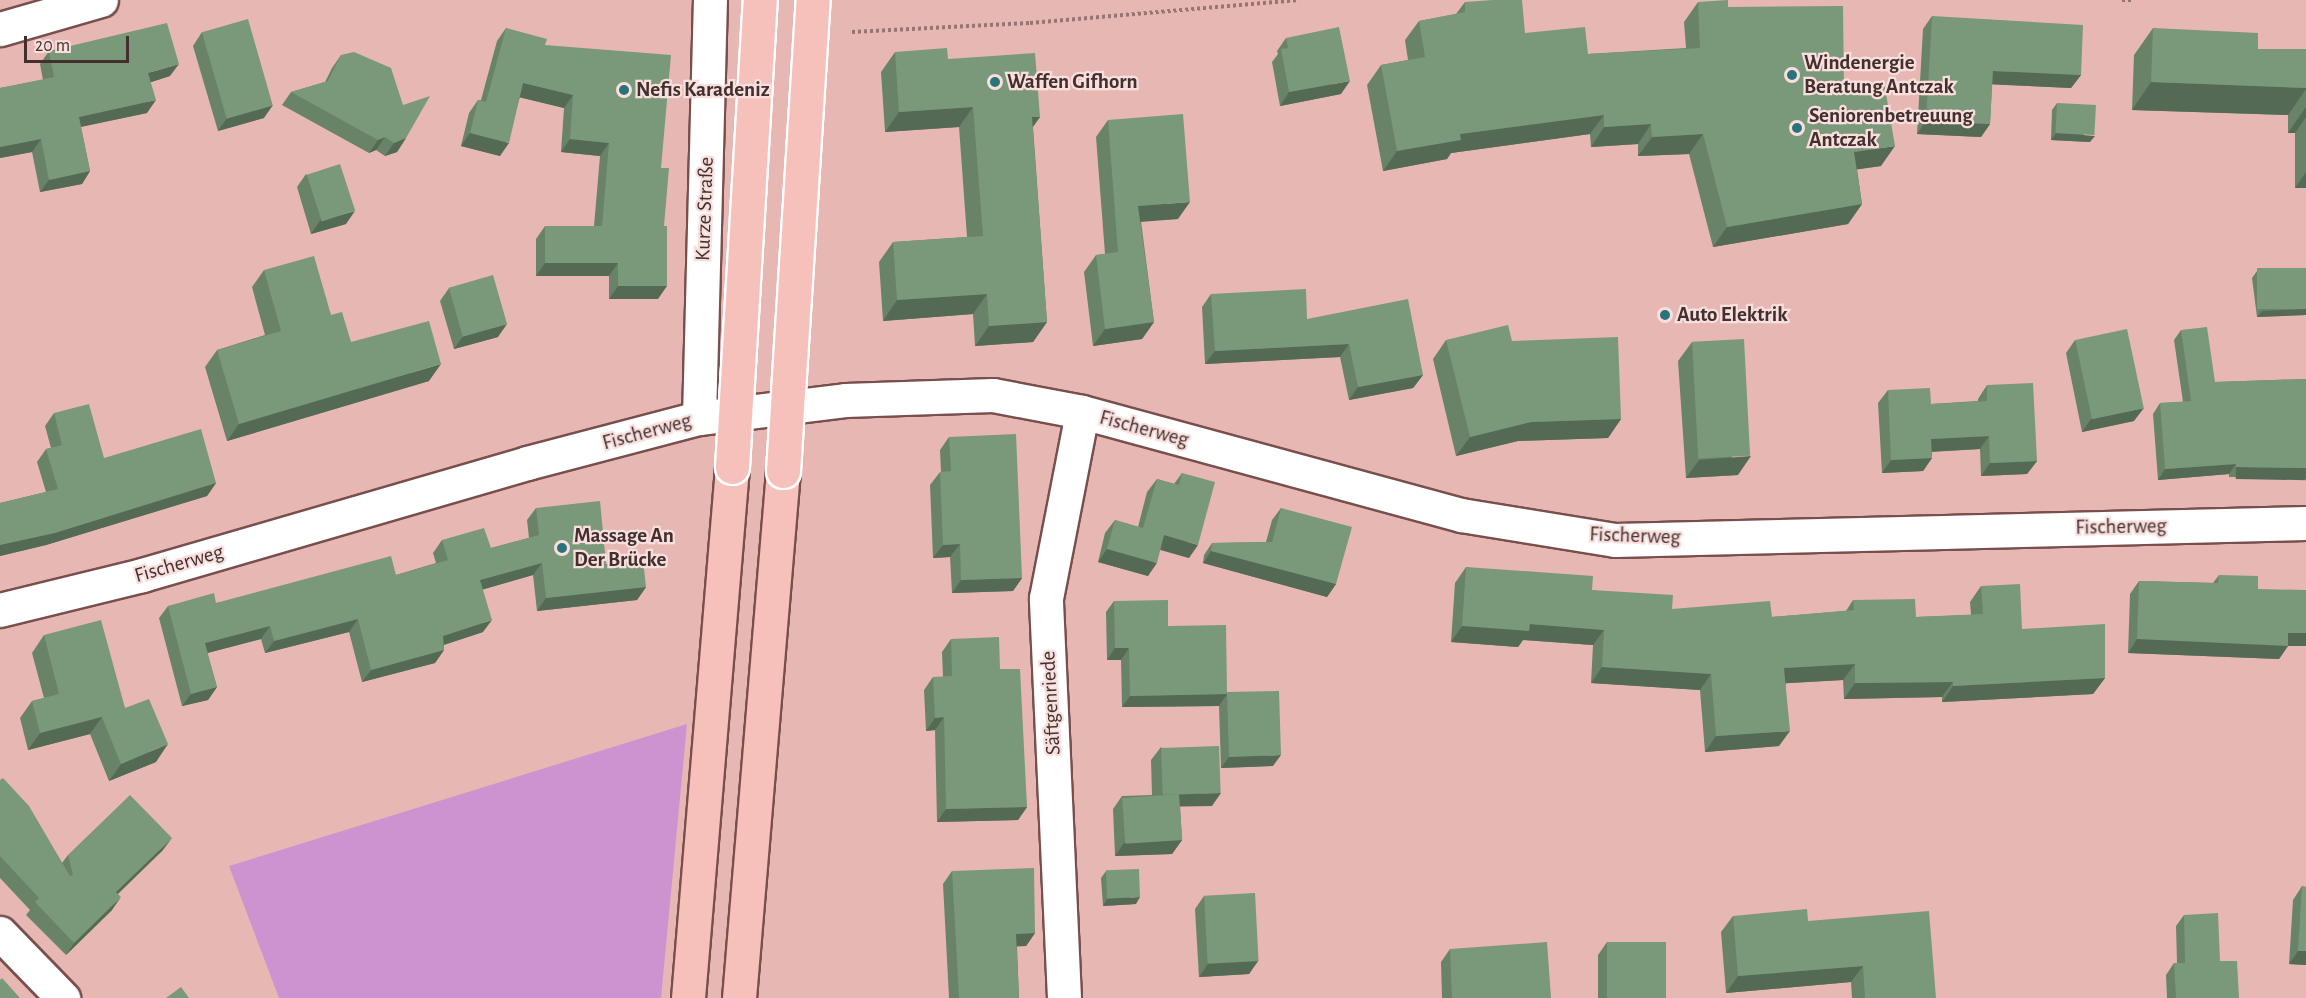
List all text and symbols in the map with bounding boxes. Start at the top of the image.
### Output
scale bar [27,24,132,62]
text: 20 m [35,37,70,55]
place label: Windenergie Beratung Antczak [1804,50,1954,100]
marker: Windenergie Beratung Antczak [1785,68,1799,82]
place label: Waffen Gifhorn [1007,69,1138,95]
marker: Waffen Gifhorn [988,75,1002,89]
place label: Nefis Karadeniz [636,77,770,103]
marker: Nefis Karadeniz [617,83,631,97]
place label: Seniorenbetreuung Antczak [1809,103,1973,153]
marker: Seniorenbetreuung Antczak [1790,121,1804,135]
street label: Kurze Straße [691,157,719,261]
place label: Auto Elektrik [1677,302,1788,328]
marker: Auto Elektrik [1658,308,1672,322]
street label: Fischerweg [1097,405,1191,453]
street label: Fischerweg [600,408,694,456]
street label: Fischerweg [2075,514,2167,540]
street label: Fischerweg [1589,522,1681,550]
place label: Massage An Der Brücke [574,523,674,573]
street label: Fischerweg [132,539,226,589]
marker: Massage An Der Brücke [555,541,569,555]
street label: Säftgenriede [1036,650,1066,756]

